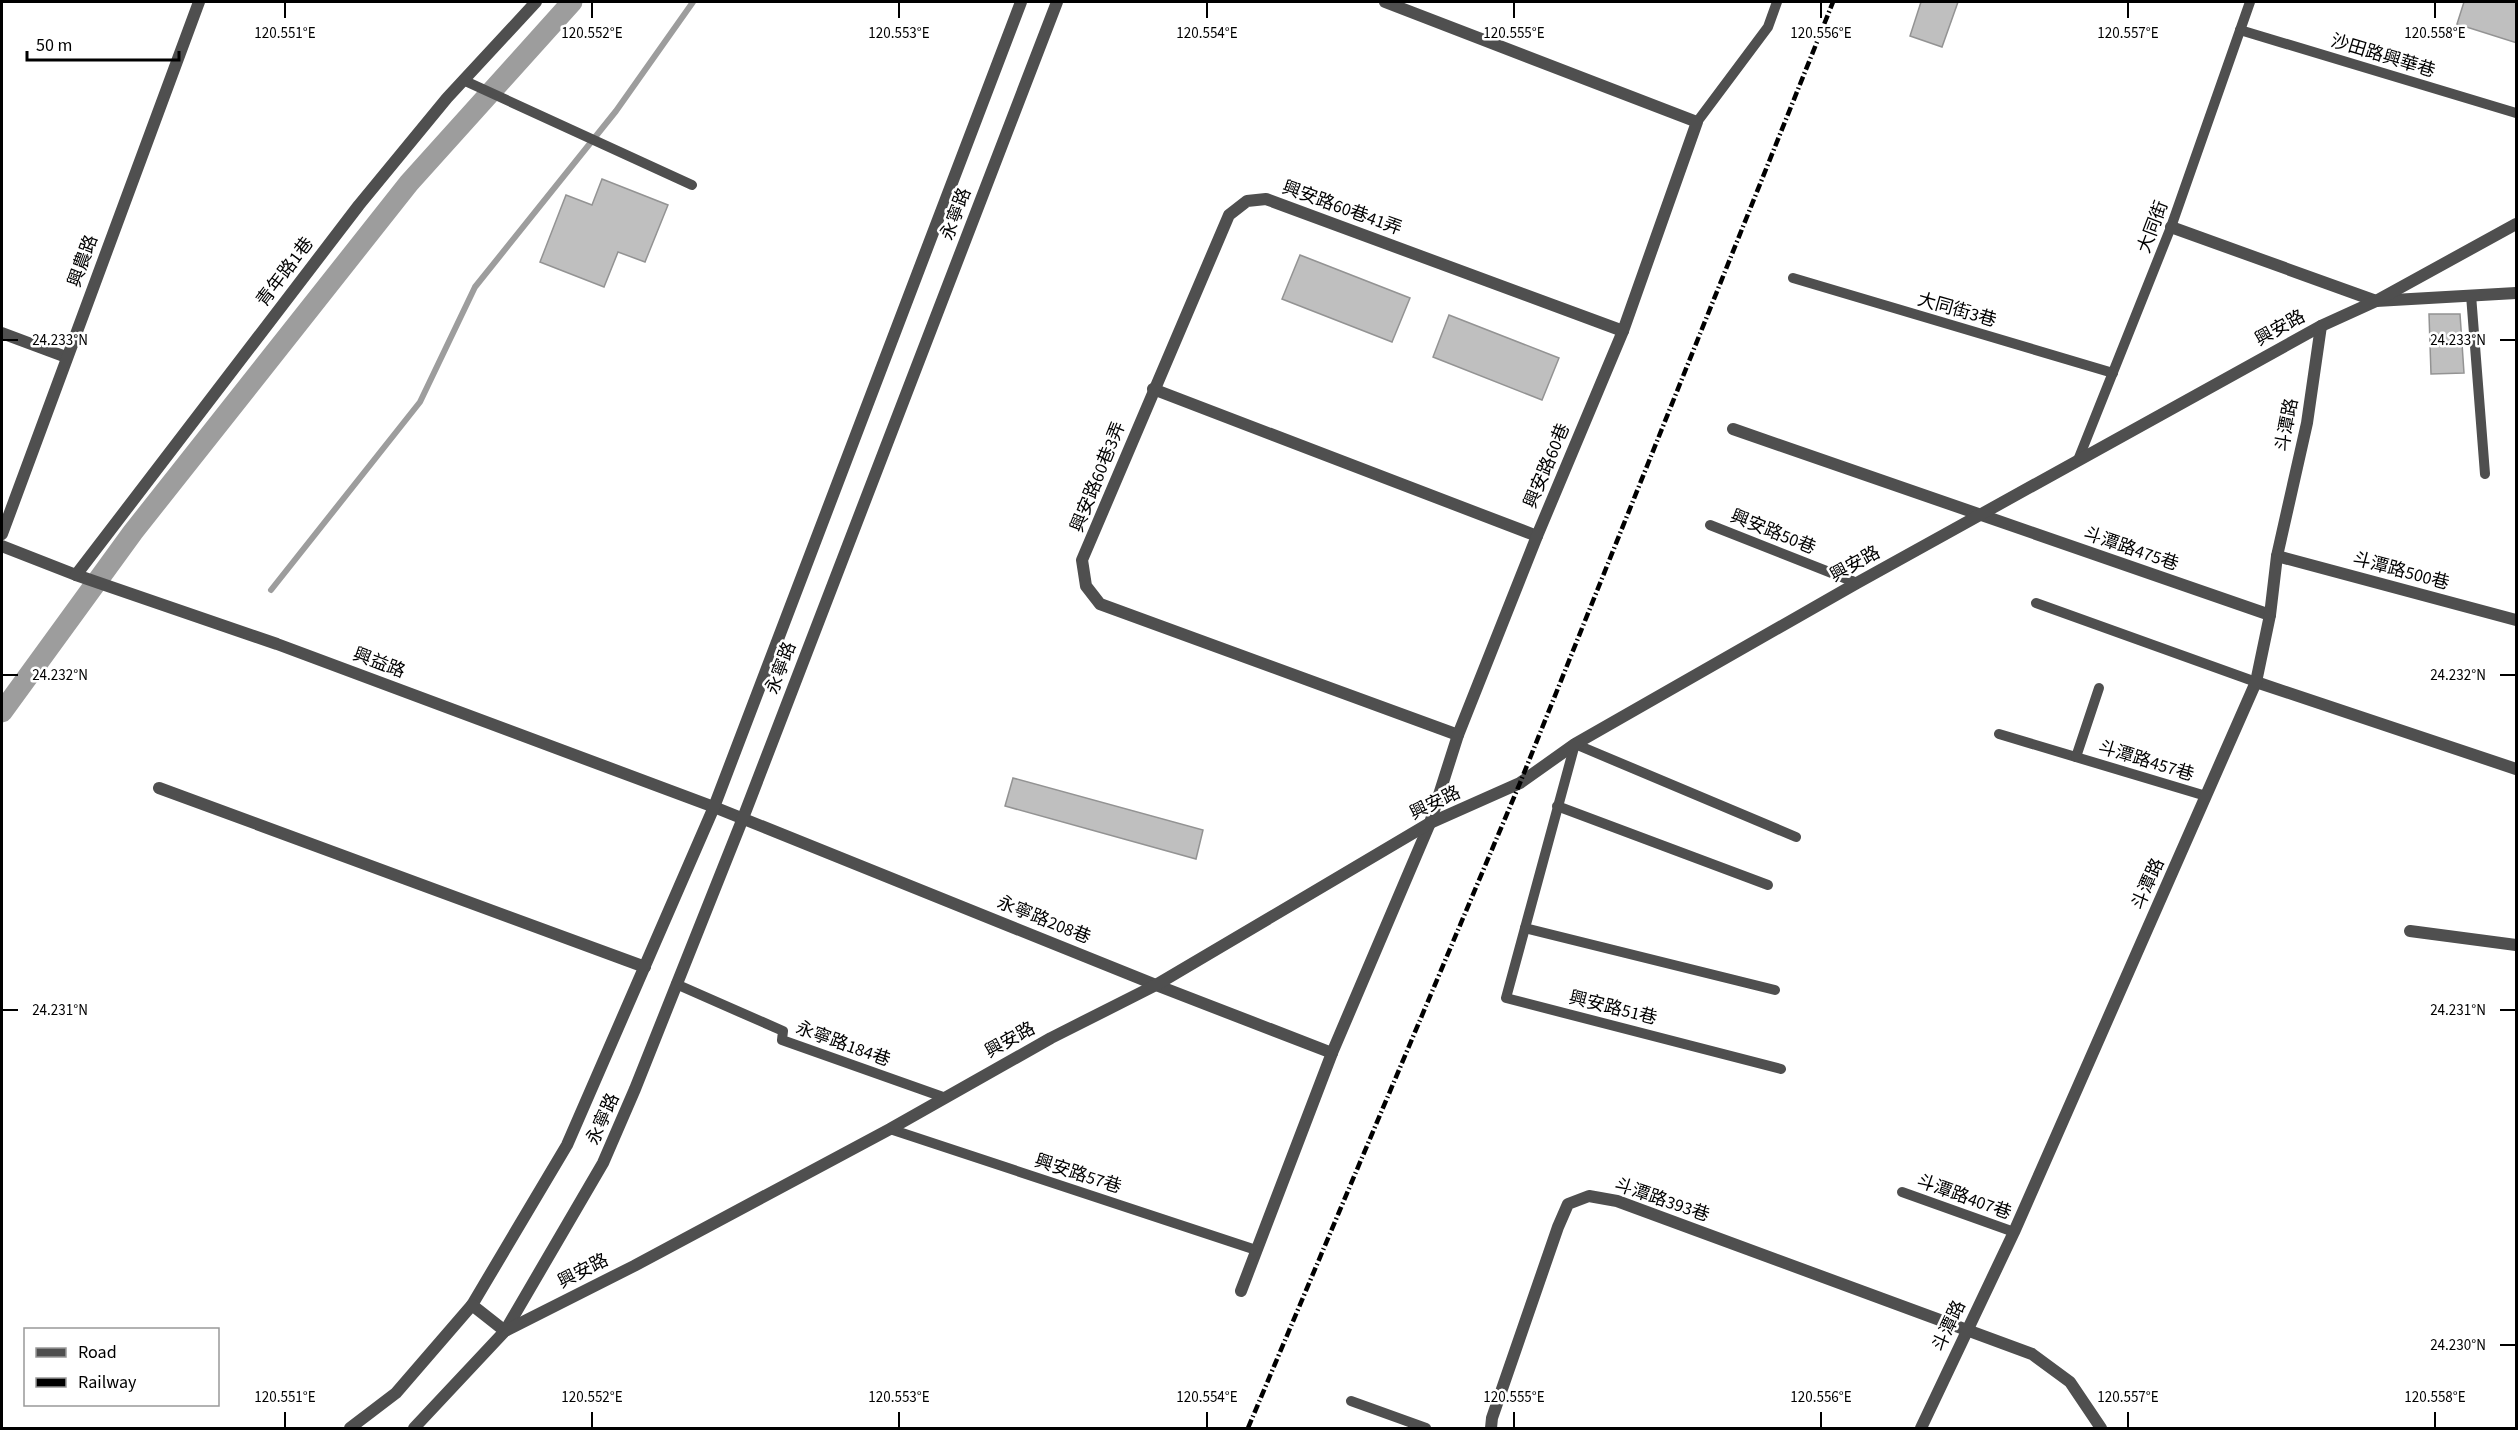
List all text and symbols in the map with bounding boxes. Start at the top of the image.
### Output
text: 120.551°E [254,23,316,44]
text: 120.552°E [561,23,623,44]
text: 120.553°E [868,23,930,44]
text: 120.554°E [1176,23,1238,44]
text: 120.555°E [1483,23,1545,44]
text: 120.556°E [1790,23,1852,44]
text: 120.557°E [2097,23,2159,44]
text: 120.558°E [2404,23,2466,44]
scale bar [27,24,178,62]
street label: 沙田路興華巷 [2328,28,2438,84]
text: 50 m [36,33,72,58]
street label: 興安路60巷41弄 [1279,175,1405,241]
street label: 永寧路 [935,184,977,244]
street label: 大同街 [2132,197,2174,257]
street label: 興農路 [62,231,104,291]
street label: 青年路1巷 [251,232,319,312]
street label: 大同街3巷 [1915,287,1999,333]
street label: 興安路 [2250,304,2310,352]
text: 24.233°N [32,330,88,351]
text: 24.233°N [2430,330,2486,351]
street label: 斗潭路 [2270,396,2304,454]
street label: 興安路60巷3弄 [1065,418,1131,536]
street label: 興安路60巷 [1518,420,1576,512]
street label: 興安路50巷 [1727,504,1819,560]
street label: 斗潭路475巷 [2080,521,2182,577]
street label: 興安路 [1825,540,1885,588]
street label: 斗潭路500巷 [2350,546,2452,596]
street label: 永寧路 [760,638,802,698]
street label: 興益路 [349,642,409,684]
text: 24.232°N [32,665,88,686]
text: 24.232°N [2430,665,2486,686]
street label: 斗潭路457巷 [2095,735,2197,787]
street label: 興安路 [1405,780,1465,826]
street label: 斗潭路 [2126,854,2170,914]
street label: 永寧路208巷 [993,890,1095,950]
street label: 興安路51巷 [1566,985,1660,1031]
text: 24.231°N [32,1000,88,1021]
text: 24.231°N [2430,1000,2486,1021]
street label: 永寧路184巷 [792,1015,894,1073]
street label: 興安路 [980,1016,1040,1064]
street label: 永寧路 [581,1089,625,1149]
street label: 興安路57巷 [1031,1148,1125,1200]
street label: 斗潭路407巷 [1913,1168,2015,1226]
street label: 斗潭路393巷 [1611,1172,1713,1228]
street label: 興安路 [553,1248,613,1294]
street label: 斗潭路 [1926,1296,1972,1356]
legend [24,1328,219,1406]
text: 24.230°N [2430,1335,2486,1356]
text: Road [78,1340,117,1365]
text: Railway [78,1370,137,1395]
text: 120.551°E [254,1387,316,1408]
text: 120.552°E [561,1387,623,1408]
text: 120.553°E [868,1387,930,1408]
text: 120.554°E [1176,1387,1238,1408]
text: 120.555°E [1483,1387,1545,1408]
text: 120.556°E [1790,1387,1852,1408]
text: 120.557°E [2097,1387,2159,1408]
text: 120.558°E [2404,1387,2466,1408]

